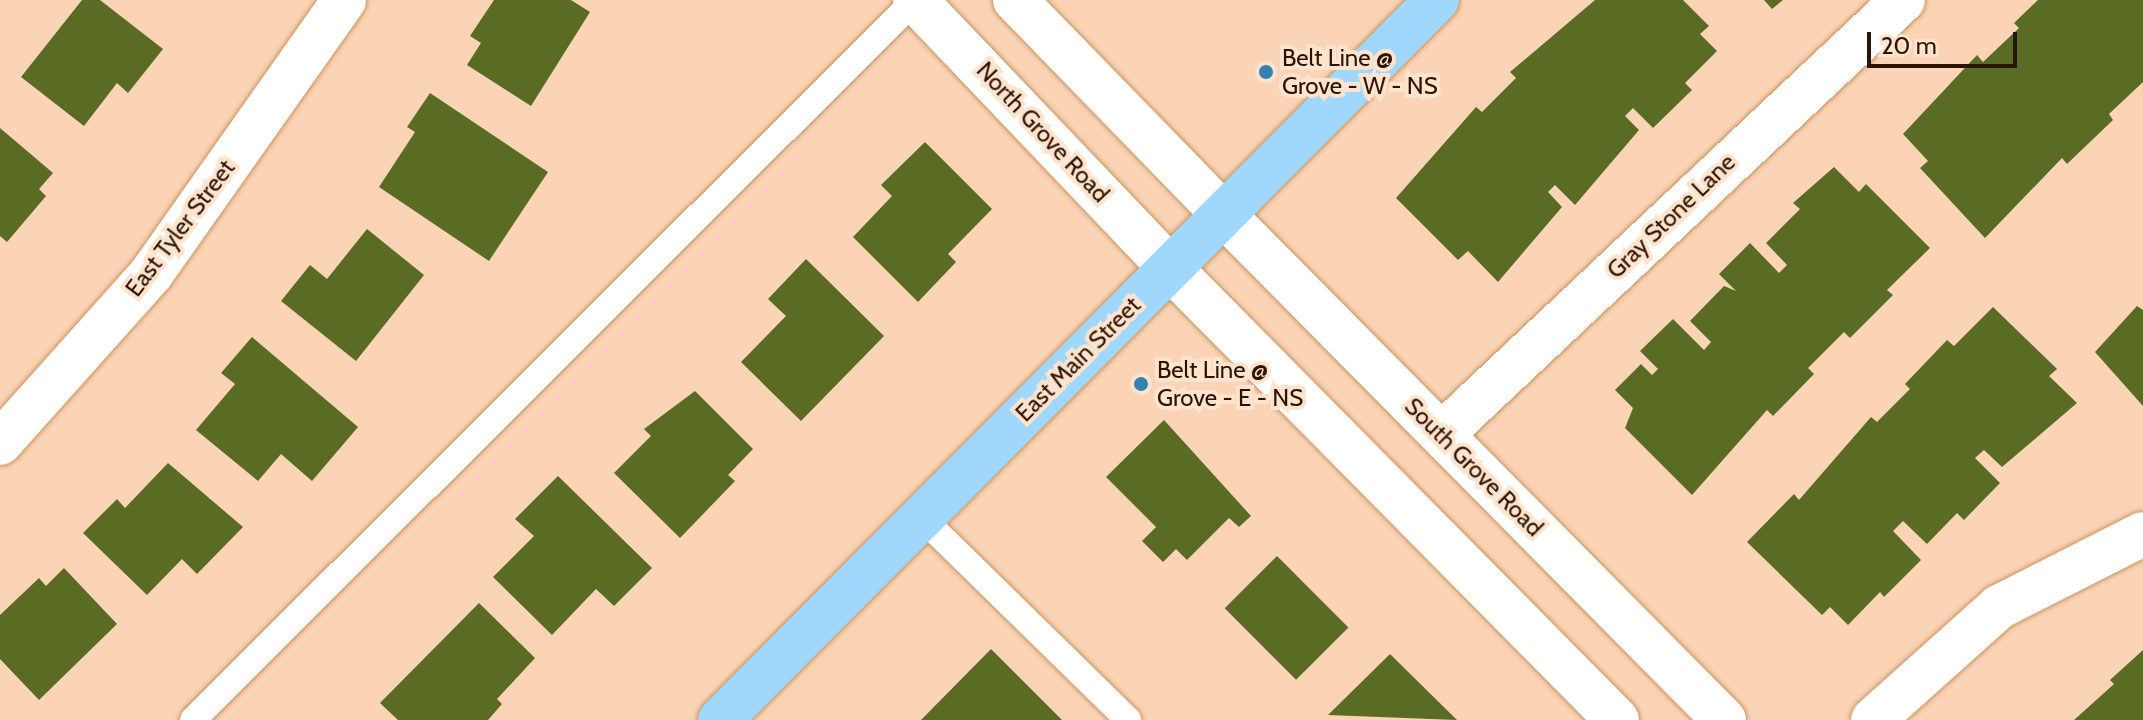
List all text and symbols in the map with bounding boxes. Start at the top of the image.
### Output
scale bar [1871,16,2021,66]
text: 20 m [1881,31,1937,60]
place label: Belt Line @ Grove - W - NS [1282,44,1438,100]
street label: North Grove Road [971,56,1115,208]
marker: Belt Line @ Grove - W - NS [1257,63,1275,81]
street label: Gray Stone Lane [1601,148,1741,284]
street label: East Tyler Street [119,154,241,302]
street label: East Main Street [1010,291,1146,427]
place label: Belt Line @ Grove - E - NS [1157,356,1303,412]
marker: Belt Line @ Grove - E - NS [1132,375,1150,393]
street label: South Grove Road [1399,392,1549,542]

